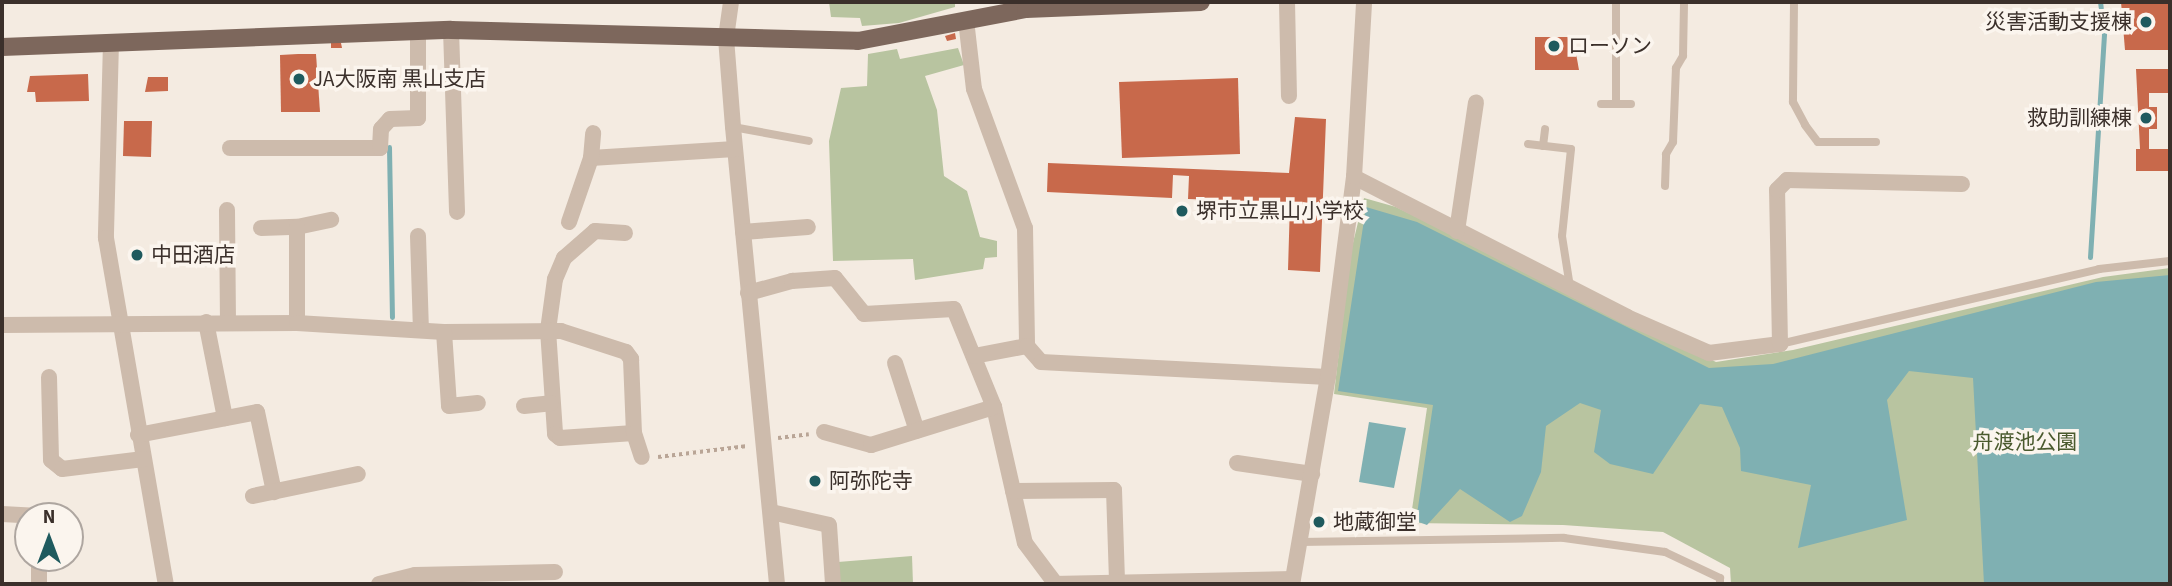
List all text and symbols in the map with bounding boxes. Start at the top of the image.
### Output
place label: 災害活動支援棟 [1985,9,2132,35]
marker: 災害活動支援棟 [2138,14,2154,30]
place label: ローソン [1568,33,1652,59]
marker: ローソン [1546,38,1562,54]
place label: JA大阪南 黒山支店 [313,66,486,92]
marker: JA大阪南 黒山支店 [291,71,307,87]
place label: 救助訓練棟 [2027,105,2132,131]
marker: 救助訓練棟 [2138,110,2154,126]
place label: 堺市立黒山小学校 [1196,198,1364,224]
marker: 堺市立黒山小学校 [1174,203,1190,219]
place label: 中田酒店 [151,242,235,268]
marker: 中田酒店 [129,247,145,263]
park label: 舟渡池公園 [1973,429,2077,455]
place label: 阿弥陀寺 [829,468,913,494]
marker: 阿弥陀寺 [807,473,823,489]
north arrow [14,502,84,572]
text: N [43,504,55,531]
place label: 地蔵御堂 [1333,509,1417,535]
marker: 地蔵御堂 [1311,514,1327,530]

